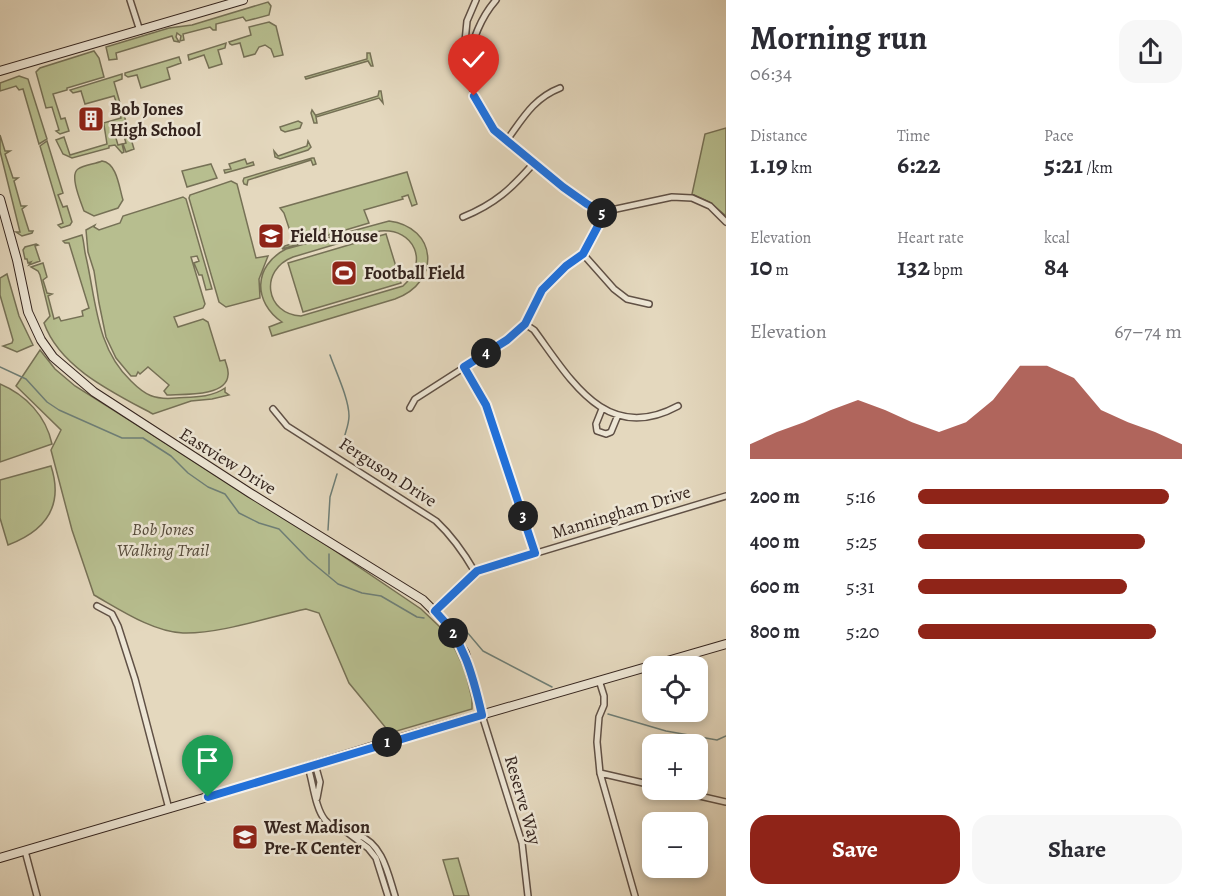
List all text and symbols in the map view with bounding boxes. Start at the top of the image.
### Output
text: Morning run [750,15,927,60]
button: share [1119,20,1182,83]
pin [448,34,499,96]
icon: check [457,43,490,76]
text: 06:34 [750,60,792,87]
place label: Bob Jones High School [110,97,201,142]
building icon: Bob Jones High School [76,104,106,134]
text: Distance [750,125,807,147]
text: Time [897,125,930,147]
text: Pace [1044,125,1074,147]
text: 1.19 [750,147,788,182]
text: 6:22 [897,147,940,182]
text: 5:21 [1044,147,1083,182]
text: km [788,157,812,179]
text: /km [1083,157,1113,179]
pin: 5 [587,198,617,228]
text: 5 [599,202,605,224]
school or university icon: Field House [256,221,286,251]
place label: Field House [290,224,378,248]
text: Elevation [750,227,811,249]
text: Heart rate [897,227,964,249]
text: kcal [1044,227,1070,249]
text: 10 [750,249,772,284]
text: 132 [897,249,930,284]
text: 84 [1044,249,1069,284]
sports icon: Football Field [329,258,359,288]
text: m [772,259,789,281]
text: bpm [930,259,963,281]
place label: Football Field [364,261,465,285]
text: Elevation [750,318,827,345]
text: 67–74 m [1114,318,1182,345]
pin: 4 [471,338,501,368]
text: 4 [482,342,490,364]
street label: Eastview Drive [175,422,281,500]
street label: Ferguson Drive [334,431,442,513]
street label: Manningham Drive [549,479,693,545]
text: 200 m [750,483,800,510]
text: 5:16 [846,483,875,510]
pin: 3 [508,501,538,531]
text: 3 [520,505,526,527]
park label: Bob Jones Walking Trail [117,517,210,562]
text: 400 m [750,528,800,555]
text: 5:25 [846,528,877,555]
text: 600 m [750,573,800,600]
text: 5:31 [846,573,875,600]
pin: 2 [438,618,468,648]
text: 800 m [750,618,800,645]
text: 5:20 [846,618,880,645]
text: 2 [449,622,457,644]
map controls [642,656,708,878]
button: locate [642,656,708,722]
pin: 1 [372,727,402,757]
text: 1 [384,731,390,753]
button: + [642,734,708,800]
pin [182,735,233,797]
icon: arrive [191,744,224,777]
street label: Reserve Way [499,753,547,848]
button: − [642,812,708,878]
place label: West Madison Pre-K Center [263,815,370,860]
button: Save [750,815,960,884]
button: Share [972,815,1182,884]
school or university icon: West Madison Pre-K Center [230,822,260,852]

